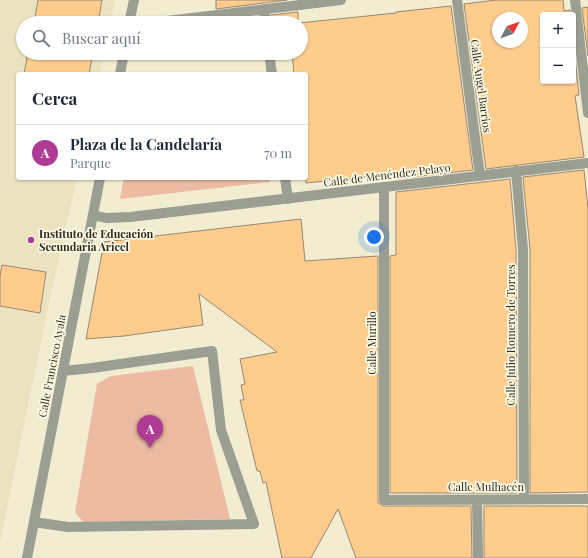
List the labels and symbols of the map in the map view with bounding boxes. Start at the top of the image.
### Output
north arrow [492,12,528,48]
street label: Calle Angel Barrios [468,38,495,134]
street label: Calle de Menéndez Pelayo [323,159,451,190]
place label: Instituto de Educación Secundaria Aricel [39,226,154,254]
your location [364,227,384,247]
marker: Instituto de Educación Secundaria Aricel [26,235,36,245]
street label: Calle Julio Romero de Torres [503,264,518,406]
street label: Calle Murillo [364,311,379,375]
street label: Calle Francisco Ayala [34,313,69,419]
pin: A [137,415,163,448]
street label: Calle Mulhacén [448,479,524,494]

